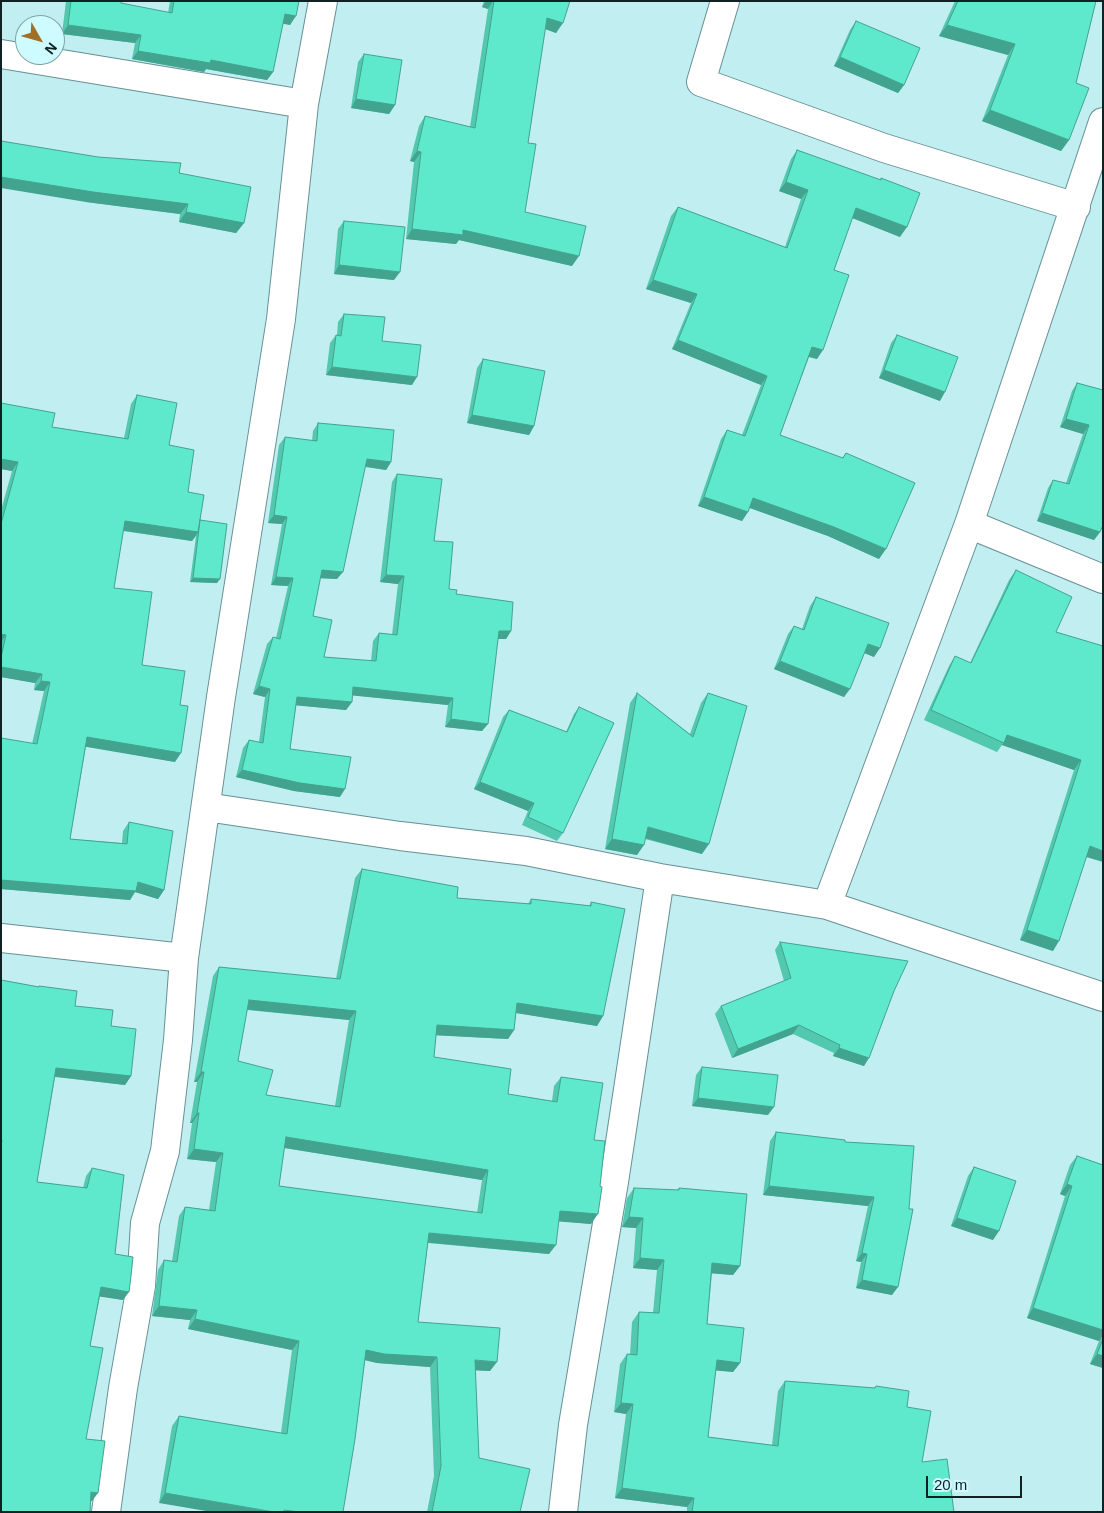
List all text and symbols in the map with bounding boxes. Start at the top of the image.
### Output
north arrow [15,15,65,65]
text: N [42,40,60,58]
scale bar [929,1466,1025,1498]
text: 20 m [934,1476,967,1493]

